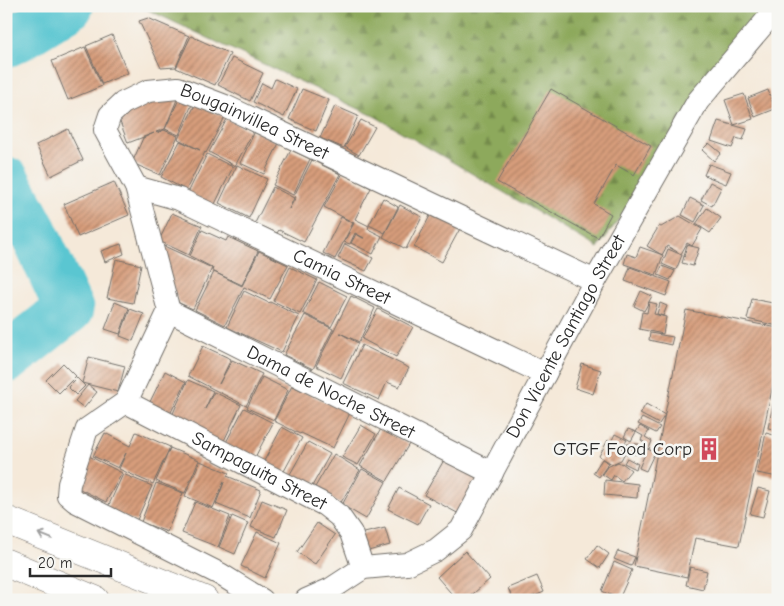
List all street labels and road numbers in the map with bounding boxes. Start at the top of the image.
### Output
street label: Bougainvillea Street [177,79,333,165]
street label: Don Vicente Santiago Street [502,231,630,442]
street label: Camia Street [289,244,394,310]
street label: Dama de Noche Street [243,341,419,444]
street label: Sampaguita Street [188,427,331,515]

